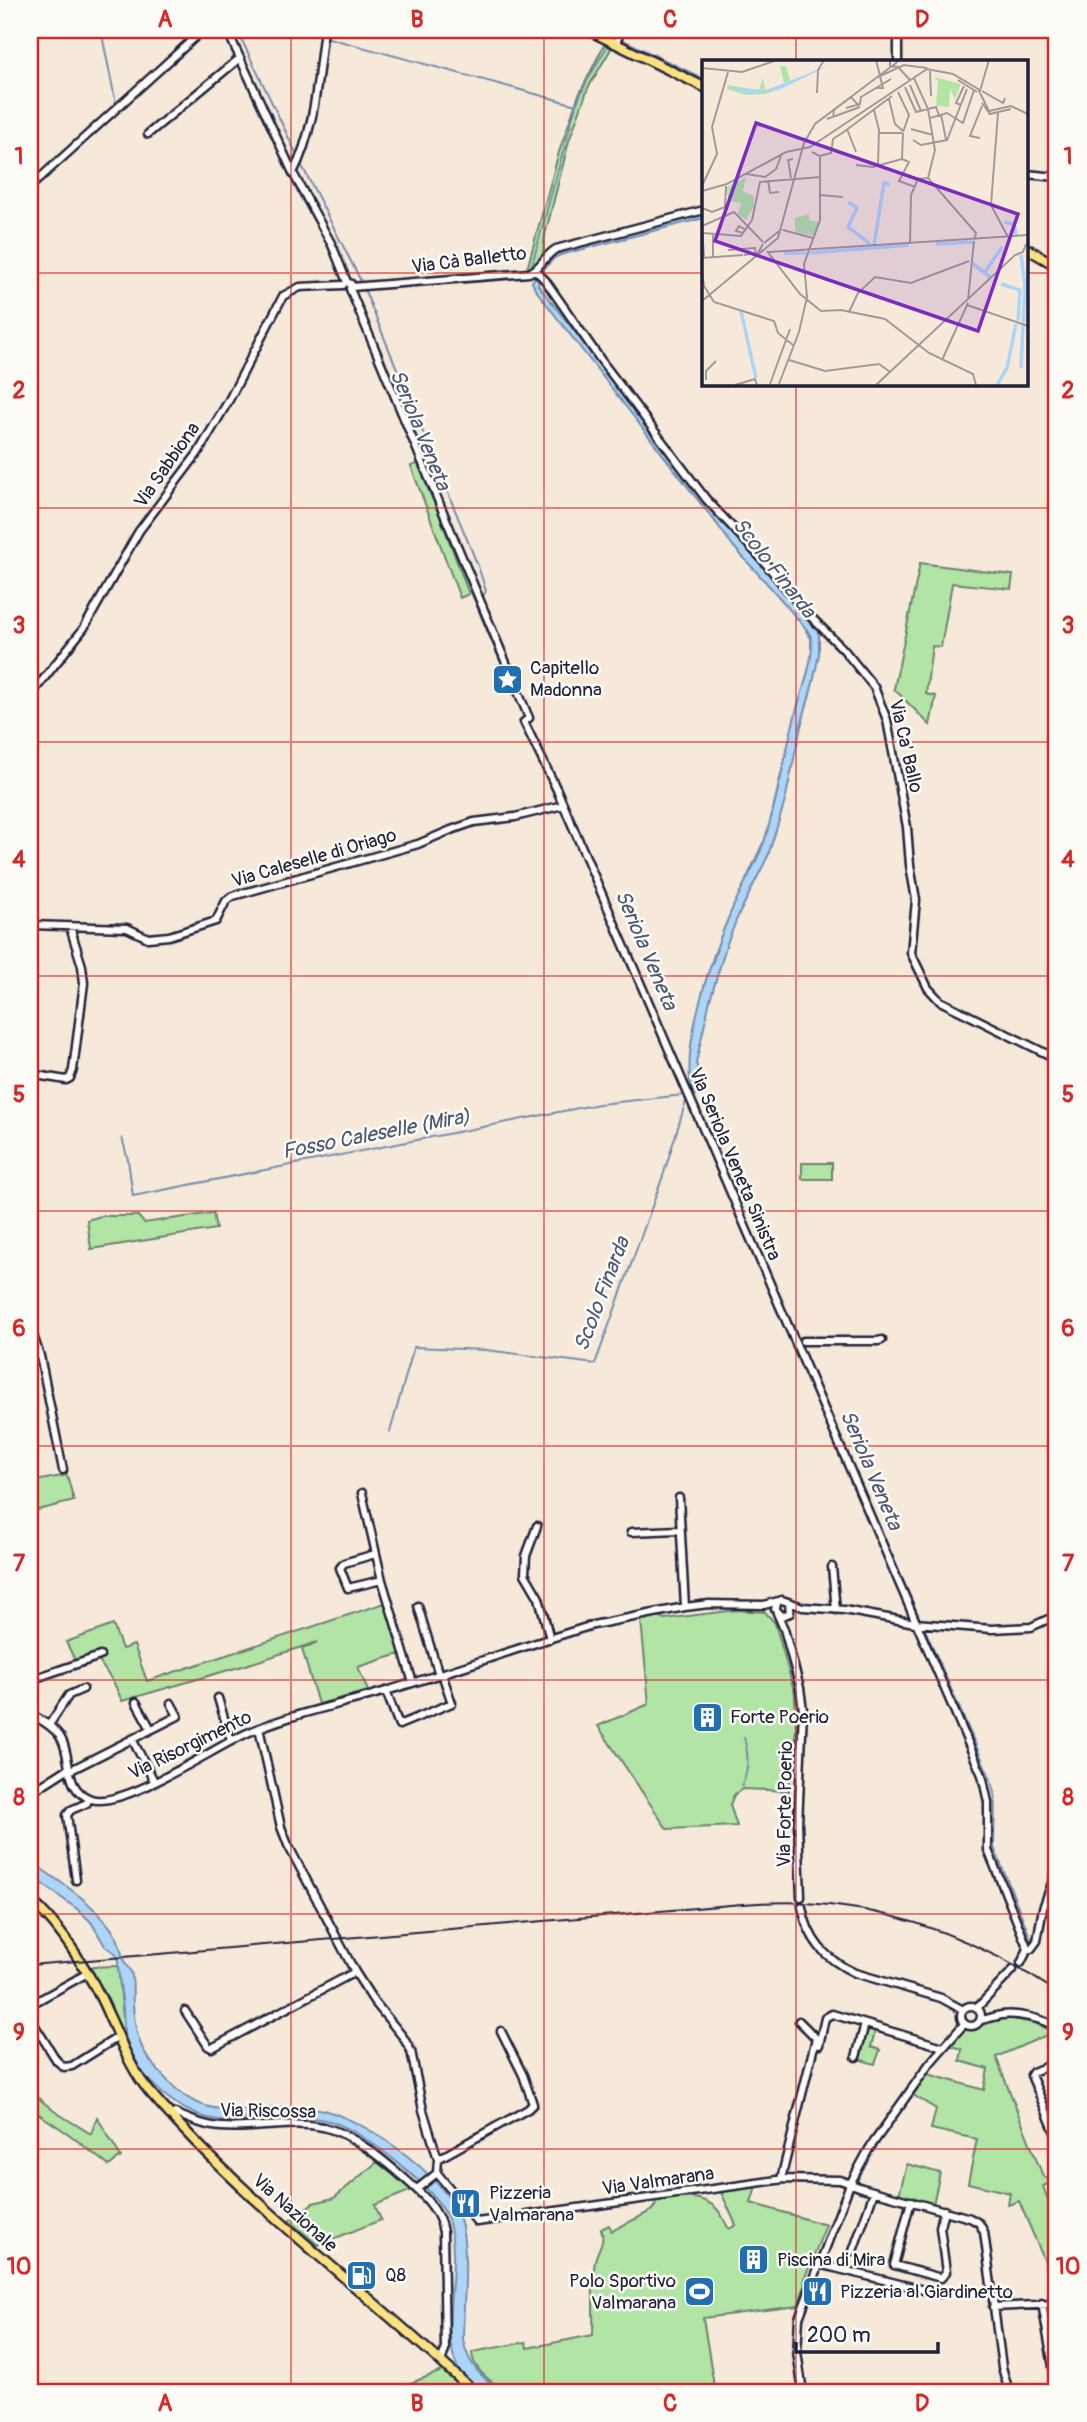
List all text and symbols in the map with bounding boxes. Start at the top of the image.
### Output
text: A [158,5,173,34]
text: B [410,5,424,34]
text: C [663,5,677,34]
text: D [915,5,929,34]
inset map [702,60,1028,385]
text: 1 [15,142,24,171]
text: 1 [1064,142,1073,171]
street label: Via Cà Balletto [410,241,528,279]
water label: Seriola Veneta [384,366,457,495]
text: 2 [13,376,26,405]
text: 2 [1062,376,1075,405]
street label: Via Sabbiona [129,417,205,513]
water label: Scolo Finarda [726,512,822,625]
text: 3 [13,611,25,640]
text: 3 [1062,611,1074,640]
place label: Capitello Madonna [530,656,602,702]
place icon: Capitello Madonna [490,662,524,696]
street label: Via Ca' Ballo [884,697,928,795]
street label: Via Caleselle di Oriago [229,823,399,893]
text: 4 [12,845,26,874]
text: 4 [1061,845,1075,874]
water label: Seriola Veneta [609,886,684,1015]
street label: Via Seriola Veneta Sinistra [683,1064,787,1264]
text: 5 [13,1080,25,1109]
text: 5 [1062,1080,1074,1109]
water label: Fosso Caleselle (Mira) [280,1103,472,1165]
water label: Scolo Finarda [568,1232,637,1355]
text: 6 [12,1314,26,1343]
text: 6 [1061,1314,1075,1343]
water label: Seriola Veneta [834,1406,909,1535]
text: 7 [13,1549,26,1578]
text: 7 [1062,1549,1075,1578]
building icon: Forte Poerio [690,1700,724,1734]
street label: Via Risorgimento [124,1705,256,1785]
place label: Forte Poerio [730,1705,829,1729]
street label: Via Forte Poerio [772,1740,798,1868]
text: 8 [13,1783,25,1812]
text: 8 [1062,1783,1074,1812]
text: 9 [13,2018,25,2047]
text: 9 [1062,2018,1074,2047]
street label: Via Riscossa [220,2098,316,2124]
street label: Via Valmarana [600,2161,716,2201]
street label: Via Nazionale [248,2169,343,2258]
place label: Pizzeria Valmarana [489,2181,574,2227]
restaurant icon: Pizzeria Valmarana [449,2187,483,2221]
building icon: Piscina di Mira [737,2243,771,2277]
place label: Piscina di Mira [777,2248,886,2272]
text: 10 [7,2252,31,2281]
text: 10 [1056,2252,1080,2281]
fuel station icon: Q8 [345,2258,379,2292]
place label: Q8 [385,2263,406,2287]
place label: Polo Sportivo Valmarana [569,2269,676,2315]
sports icon: Polo Sportivo Valmarana [682,2275,716,2309]
restaurant icon: Pizzeria al Giardinetto [800,2275,834,2309]
place label: Pizzeria al Giardinetto [840,2280,1013,2304]
scale bar [796,2310,938,2354]
text: 200 m [807,2322,871,2349]
text: A [158,2389,173,2418]
text: B [410,2389,424,2418]
text: C [663,2389,677,2418]
text: D [915,2389,929,2418]

